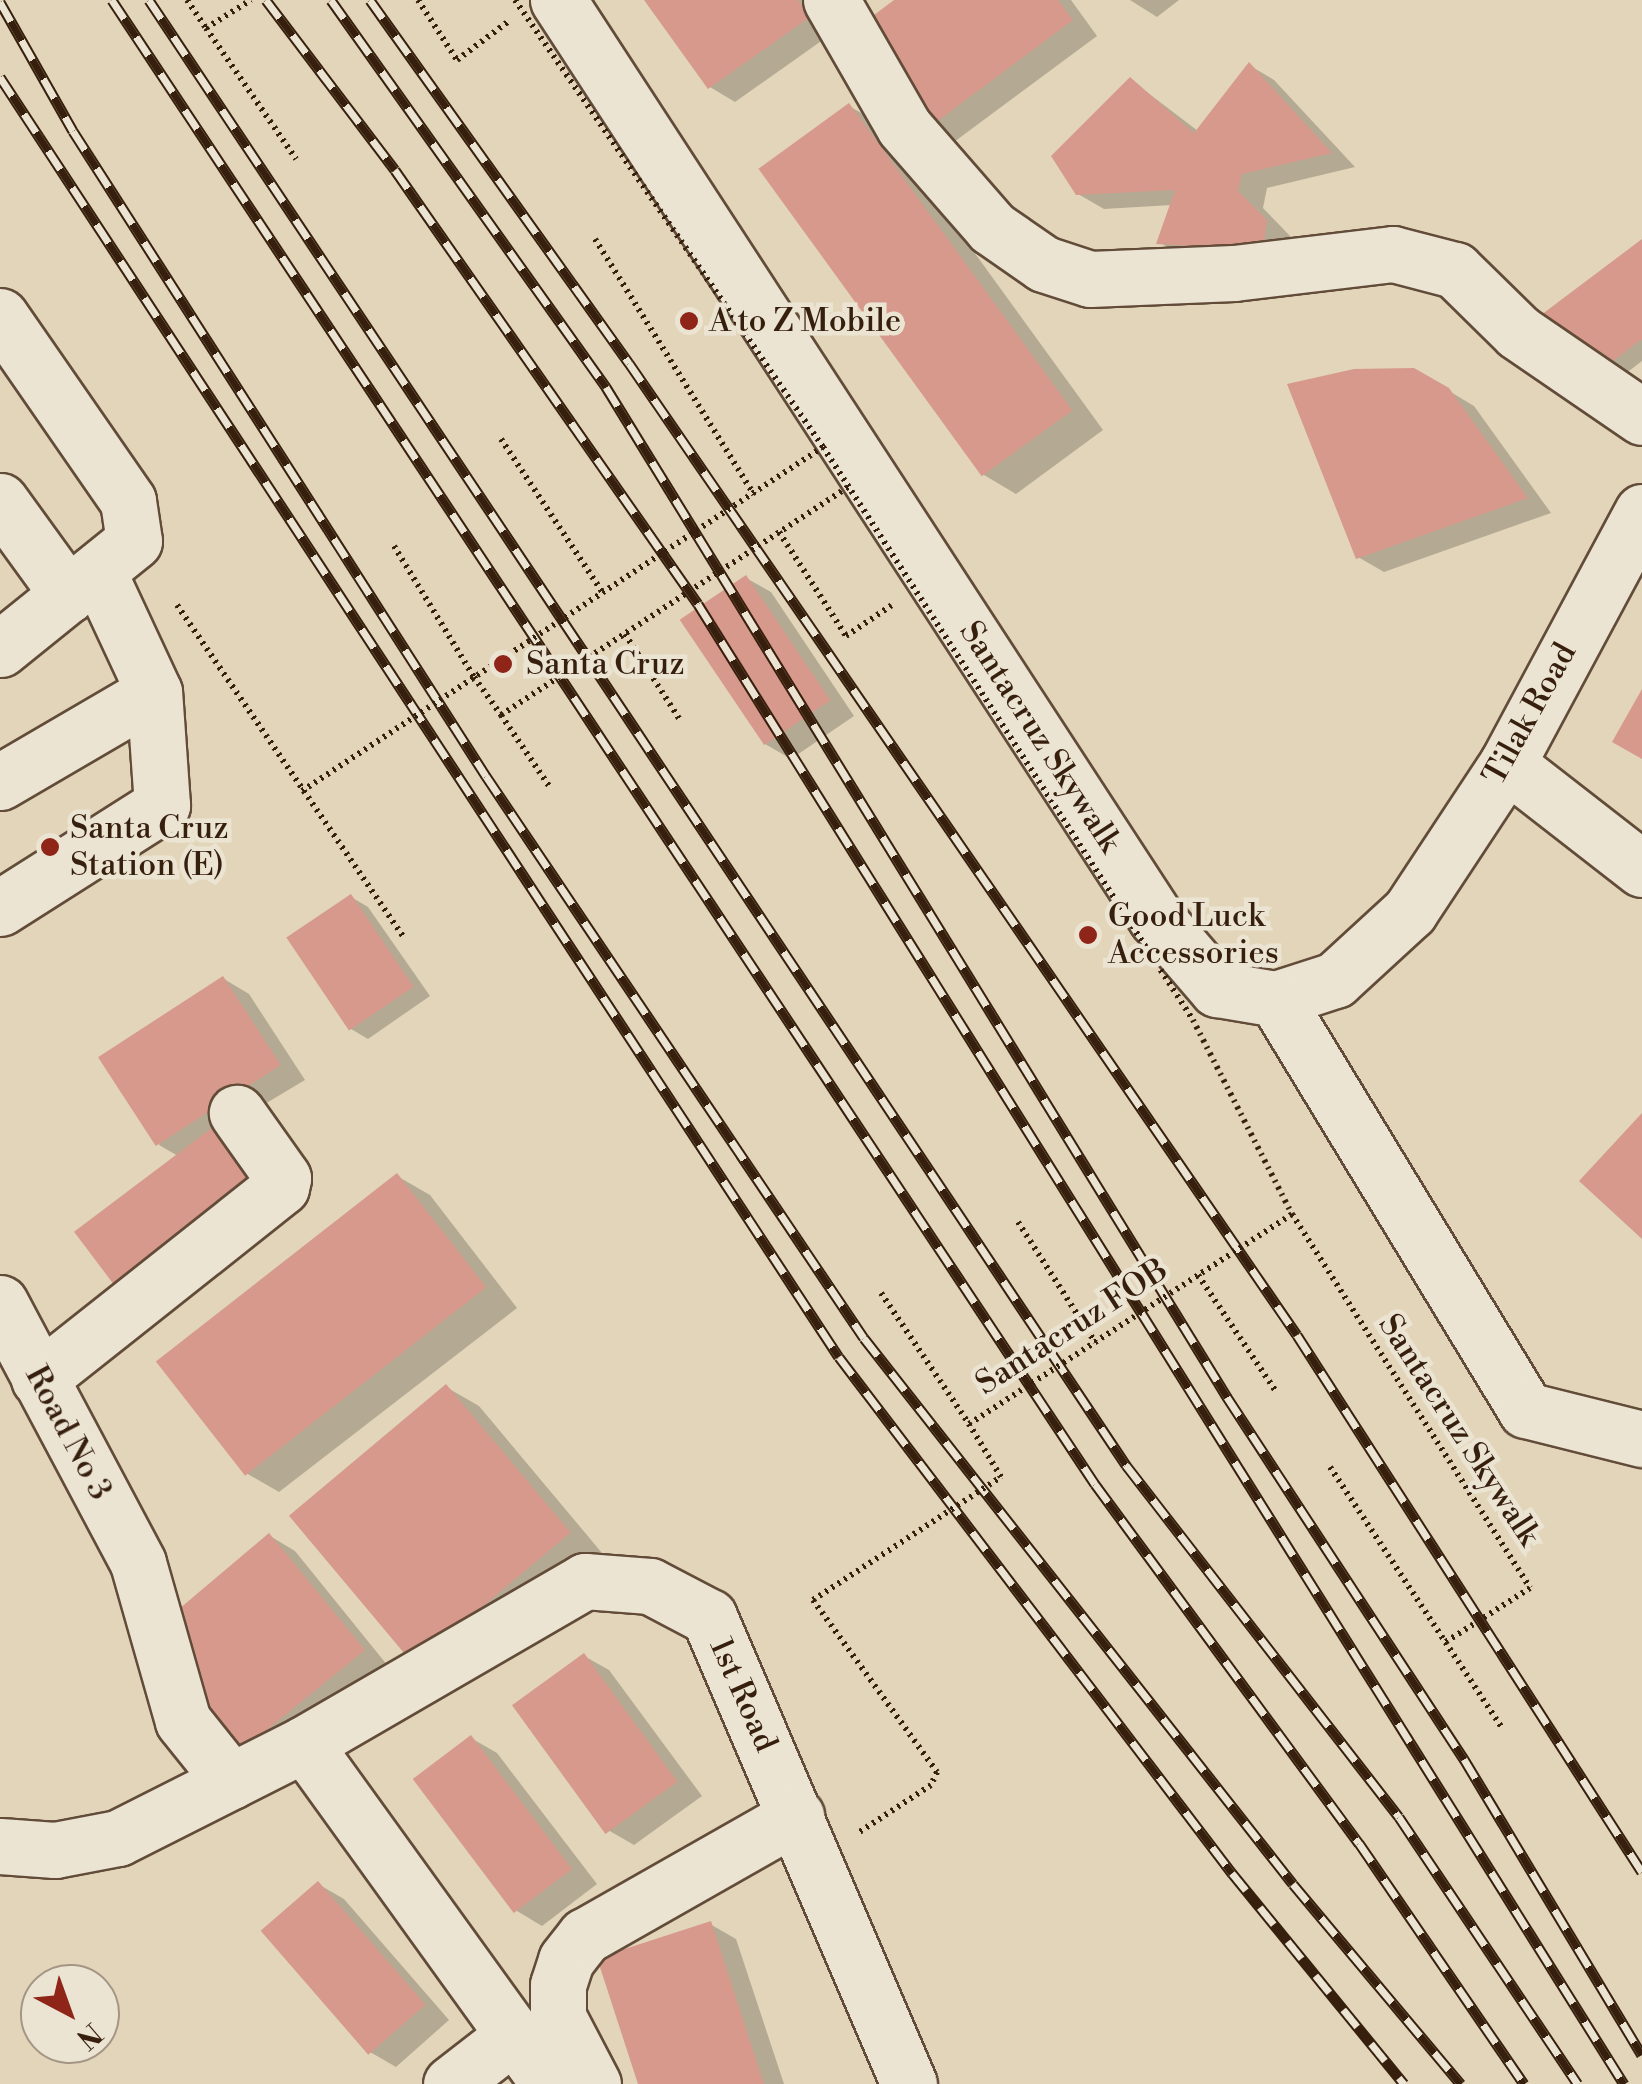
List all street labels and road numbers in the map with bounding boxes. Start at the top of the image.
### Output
street label: Santacruz Skywalk [951,614,1129,860]
street label: Tilak Road [1475,636,1585,792]
street label: Santacruz FOB [969,1251,1175,1403]
street label: Santacruz Skywalk [1370,1307,1548,1553]
street label: Road No 3 [17,1359,119,1507]
street label: 1st Road [701,1632,785,1758]

